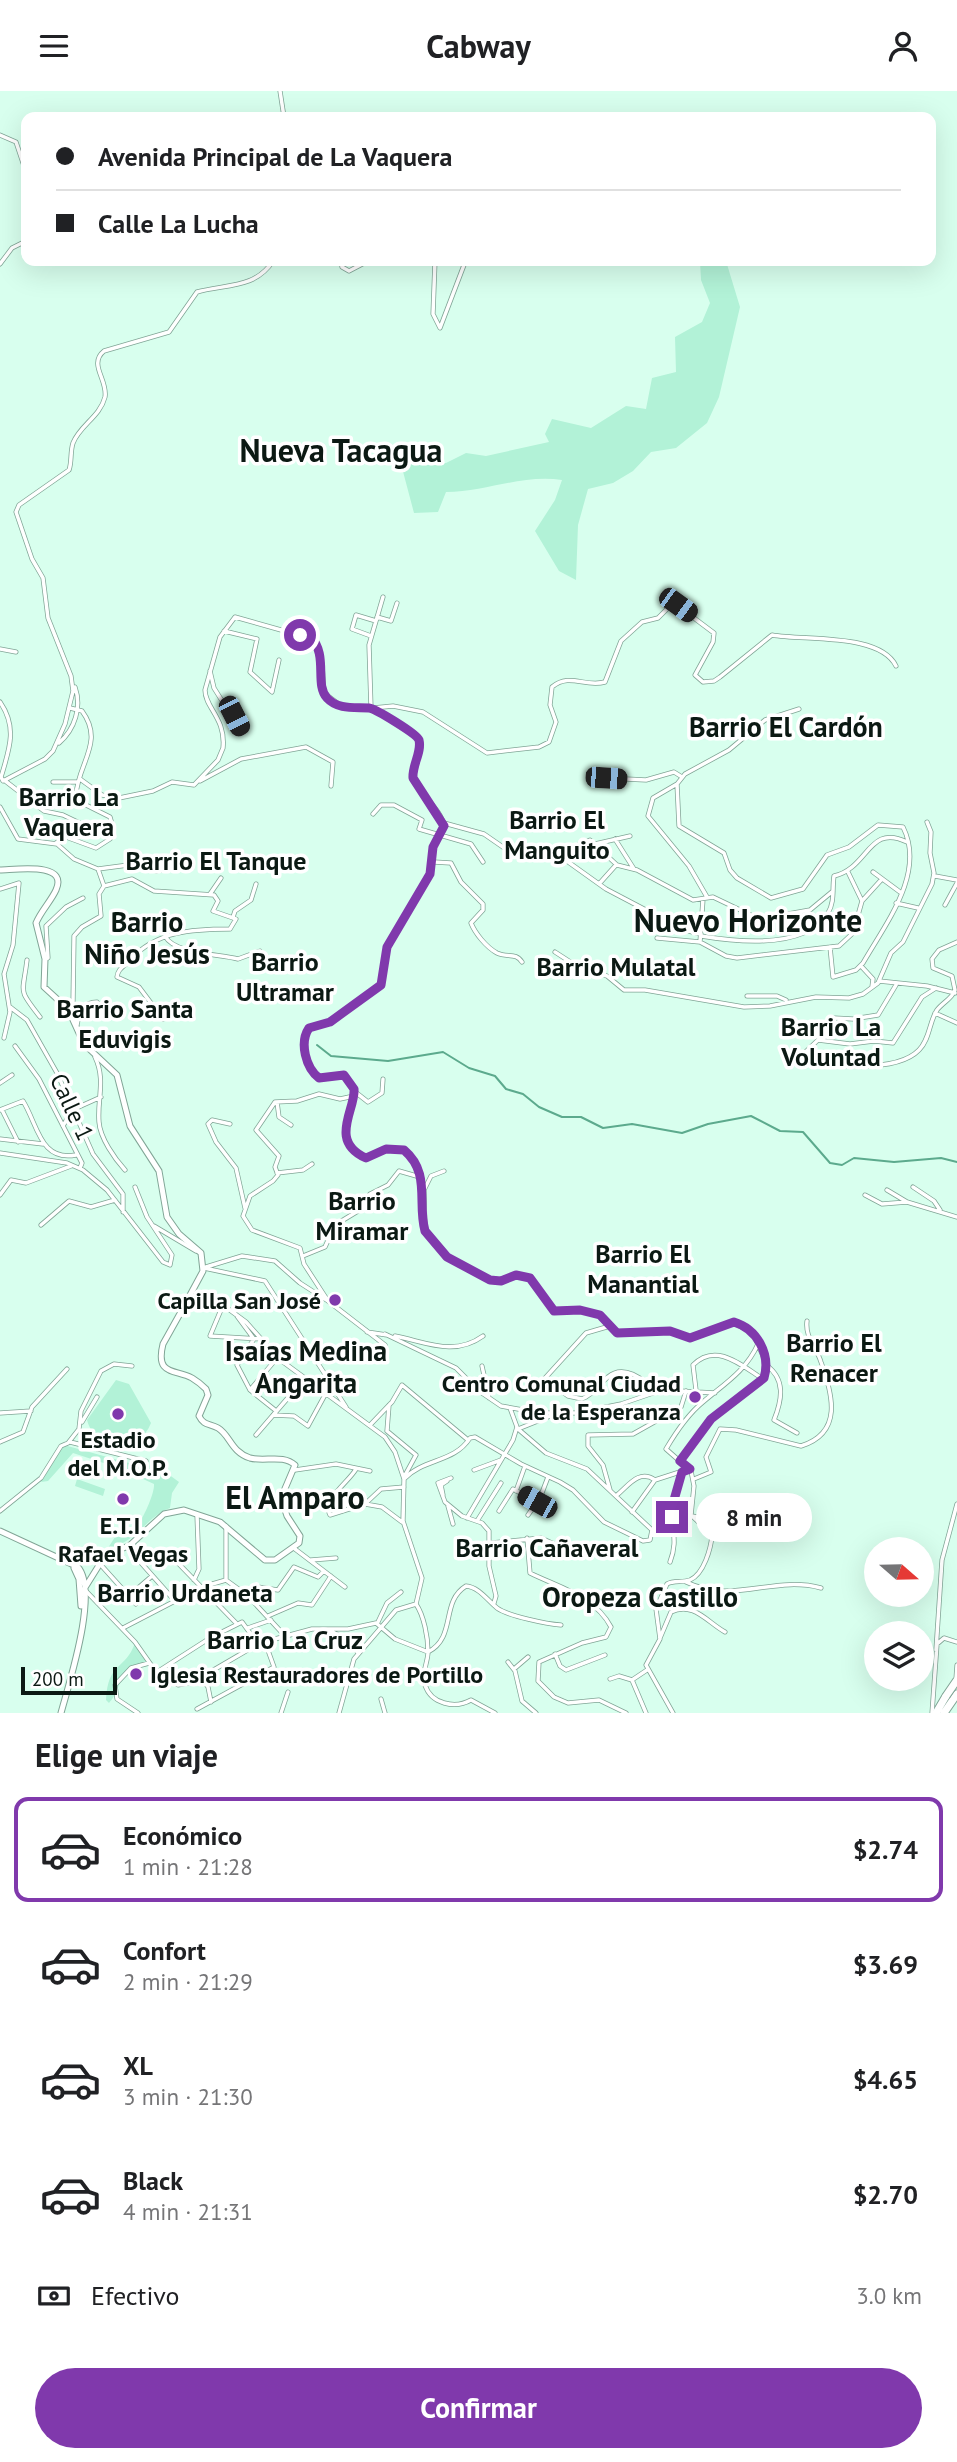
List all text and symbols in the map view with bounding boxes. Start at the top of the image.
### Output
text: Cabway [426,25,531,67]
icon: menu [35,27,73,65]
icon: person [884,27,922,65]
text: Avenida Principal de La Vaquera [98,140,452,173]
text: Calle La Lucha [98,207,259,240]
district label: Nueva Tacagua [240,429,442,471]
car [655,584,702,626]
route start [284,619,316,651]
car [216,693,253,739]
district label: Barrio El Cardón [689,708,883,745]
car [585,766,628,790]
district label: Barrio La Vaquera [19,780,119,843]
district label: Barrio El Manguito [504,803,610,866]
district label: Barrio El Tanque [125,844,307,877]
district label: Nuevo Horizonte [634,899,862,941]
district label: Barrio Niño Jesús [84,903,210,972]
district label: Barrio Ultramar [236,945,335,1008]
district label: Barrio Mulatal [537,950,696,983]
district label: Barrio Santa Eduvigis [57,992,193,1055]
district label: Barrio La Voluntad [780,1010,881,1073]
street label: Calle 1 [43,1068,101,1146]
district label: Barrio Miramar [316,1184,409,1247]
district label: Barrio El Manantial [587,1237,699,1300]
place label: Capilla San José [157,1285,321,1316]
marker: Capilla San José [327,1292,343,1308]
district label: Barrio El Renacer [786,1326,882,1389]
district label: Isaías Medina Angarita [225,1332,387,1401]
place label: Centro Comunal Ciudad de la Esperanza [442,1368,681,1427]
marker: Centro Comunal Ciudad de la Esperanza [687,1389,703,1405]
marker: Estadio del M.O.P. [110,1406,126,1422]
place label: Estadio del M.O.P. [67,1424,169,1483]
district label: El Amparo [225,1476,365,1518]
car [514,1483,561,1521]
marker: E.T.I. Rafael Vegas [115,1491,131,1507]
callout: 8 min [696,1493,812,1541]
route end [656,1501,688,1533]
text: 8 min [726,1503,782,1532]
place label: E.T.I. Rafael Vegas [58,1510,188,1569]
district label: Barrio Cañaveral [455,1531,639,1564]
north arrow [864,1537,934,1607]
map controls [864,1537,934,1691]
district label: Barrio Urdaneta [97,1576,273,1609]
district label: Oropeza Castillo [542,1578,738,1615]
button: layers [864,1621,934,1691]
district label: Barrio La Cruz [207,1623,363,1656]
place label: Iglesia Restauradores de Portillo [150,1659,483,1690]
scale bar [21,1664,117,1696]
marker: Iglesia Restauradores de Portillo [128,1666,144,1682]
text: 200 m [32,1667,84,1691]
text: Elige un viaje [35,1734,218,1776]
icon: car [39,1818,102,1881]
text: Económico [123,1819,242,1852]
text: $2.74 [853,1833,918,1866]
text: 1 min · 21:28 [123,1852,253,1881]
icon: car [39,1933,102,1996]
text: Confort [123,1934,206,1967]
text: $3.69 [853,1948,918,1981]
text: 2 min · 21:29 [123,1967,253,1996]
icon: car [39,2048,102,2111]
text: XL [123,2049,153,2082]
text: $4.65 [853,2063,918,2096]
text: 3 min · 21:30 [123,2082,253,2111]
icon: car [39,2163,102,2226]
text: Black [123,2164,183,2197]
text: $2.70 [853,2178,918,2211]
text: 4 min · 21:31 [123,2197,253,2226]
icon: cash [35,2277,73,2315]
text: Efectivo [91,2279,180,2312]
text: 3.0 km [856,2281,922,2310]
button: Confirmar [35,2368,922,2448]

